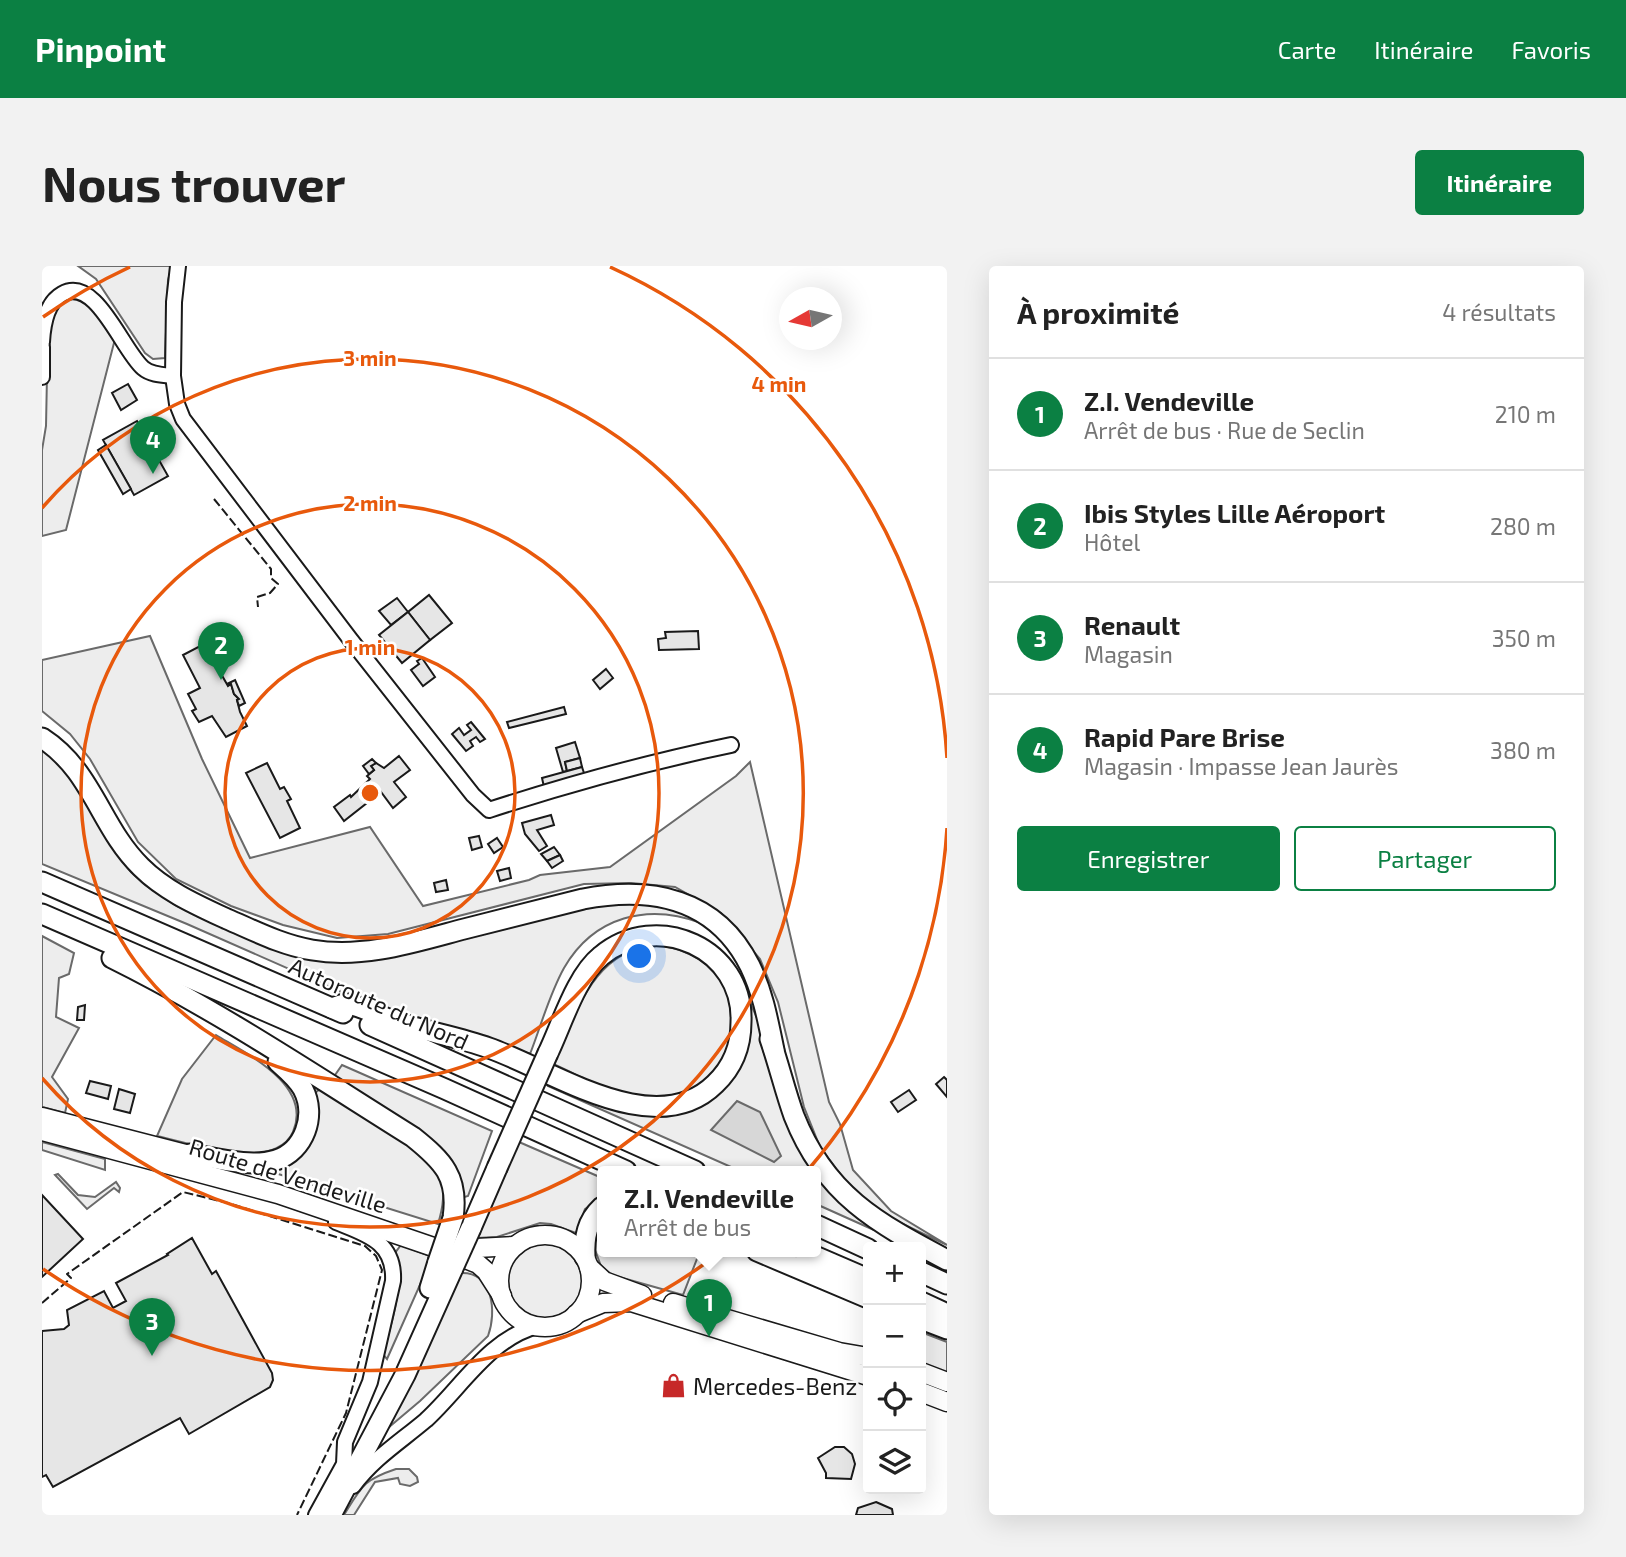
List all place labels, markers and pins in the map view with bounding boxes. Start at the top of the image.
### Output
pin: 4 [130,416,176,474]
pin: 2 [198,622,244,680]
centre of rings [358,781,382,805]
pin: 1 [686,1279,732,1337]
pin: 3 [129,1298,175,1356]
shop icon: Mercedes-Benz [659,1372,687,1400]
place label: Mercedes-Benz [693,1372,857,1400]

